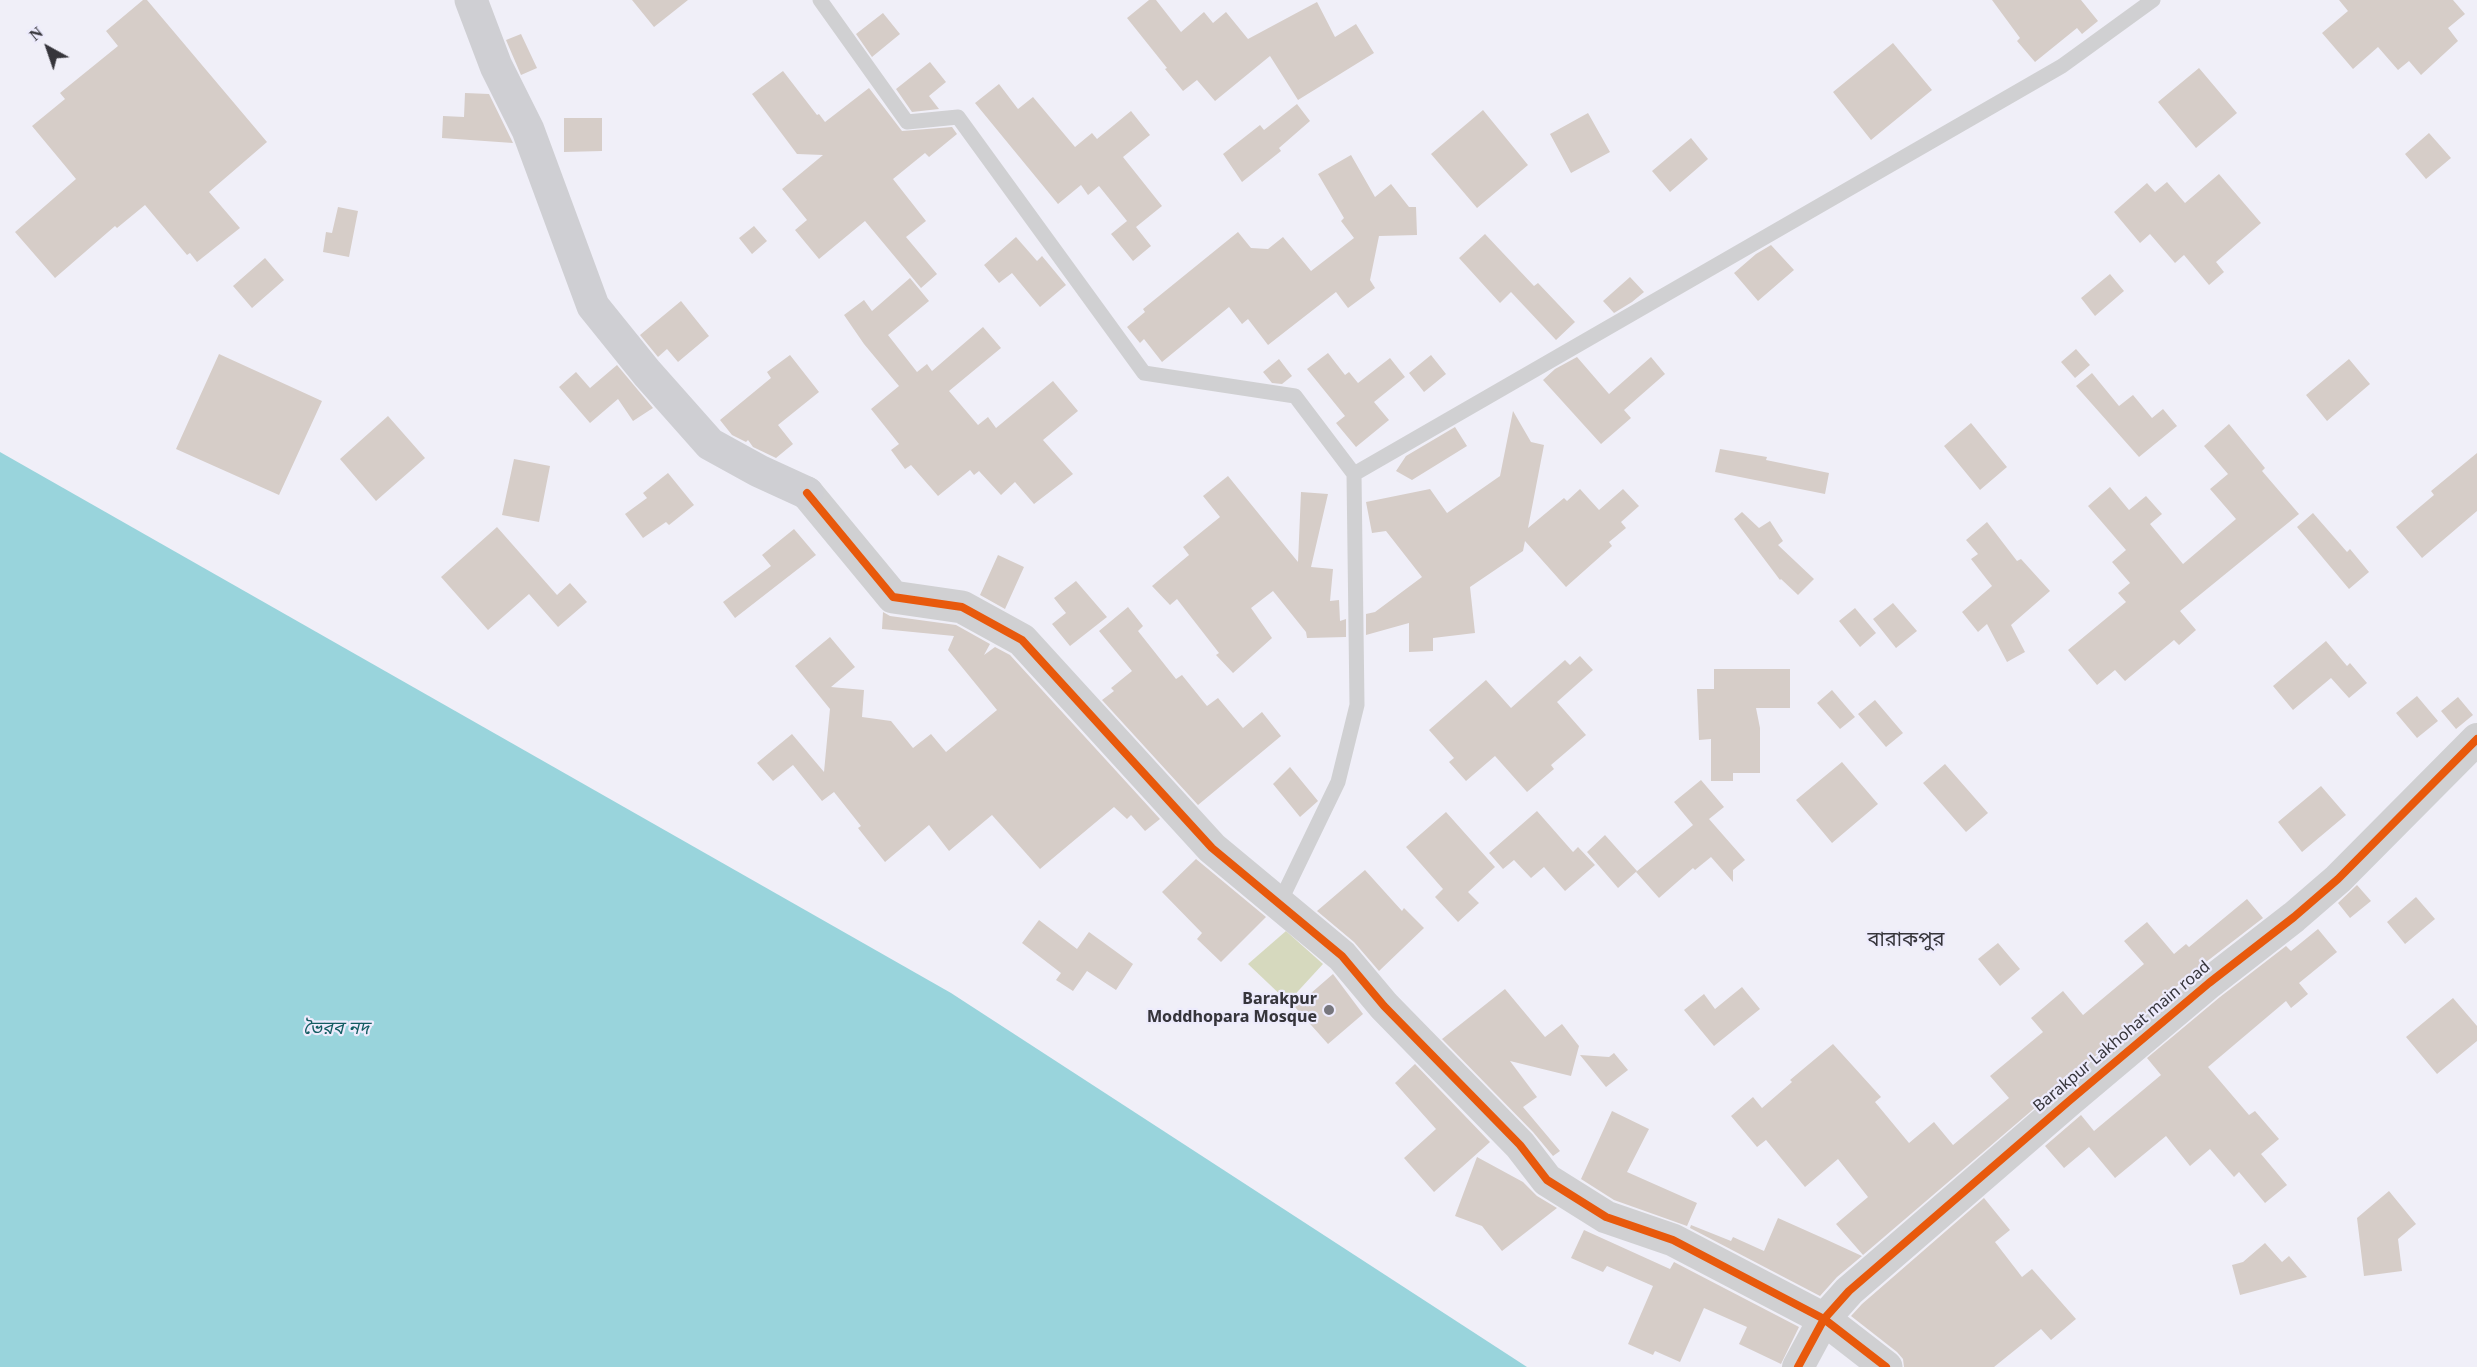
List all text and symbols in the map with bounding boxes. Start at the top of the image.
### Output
north arrow [18,18,78,78]
text: N [26,24,46,44]
district label: বারাকপুর [1868,930,1944,954]
street label: Barakpur Lakhohat main road [2031,958,2215,1118]
place label: Barakpur Moddhopara Mosque [1147,991,1317,1029]
marker: Barakpur Moddhopara Mosque [1322,1003,1336,1017]
water label: ভৈরব নদ [303,1020,369,1042]

